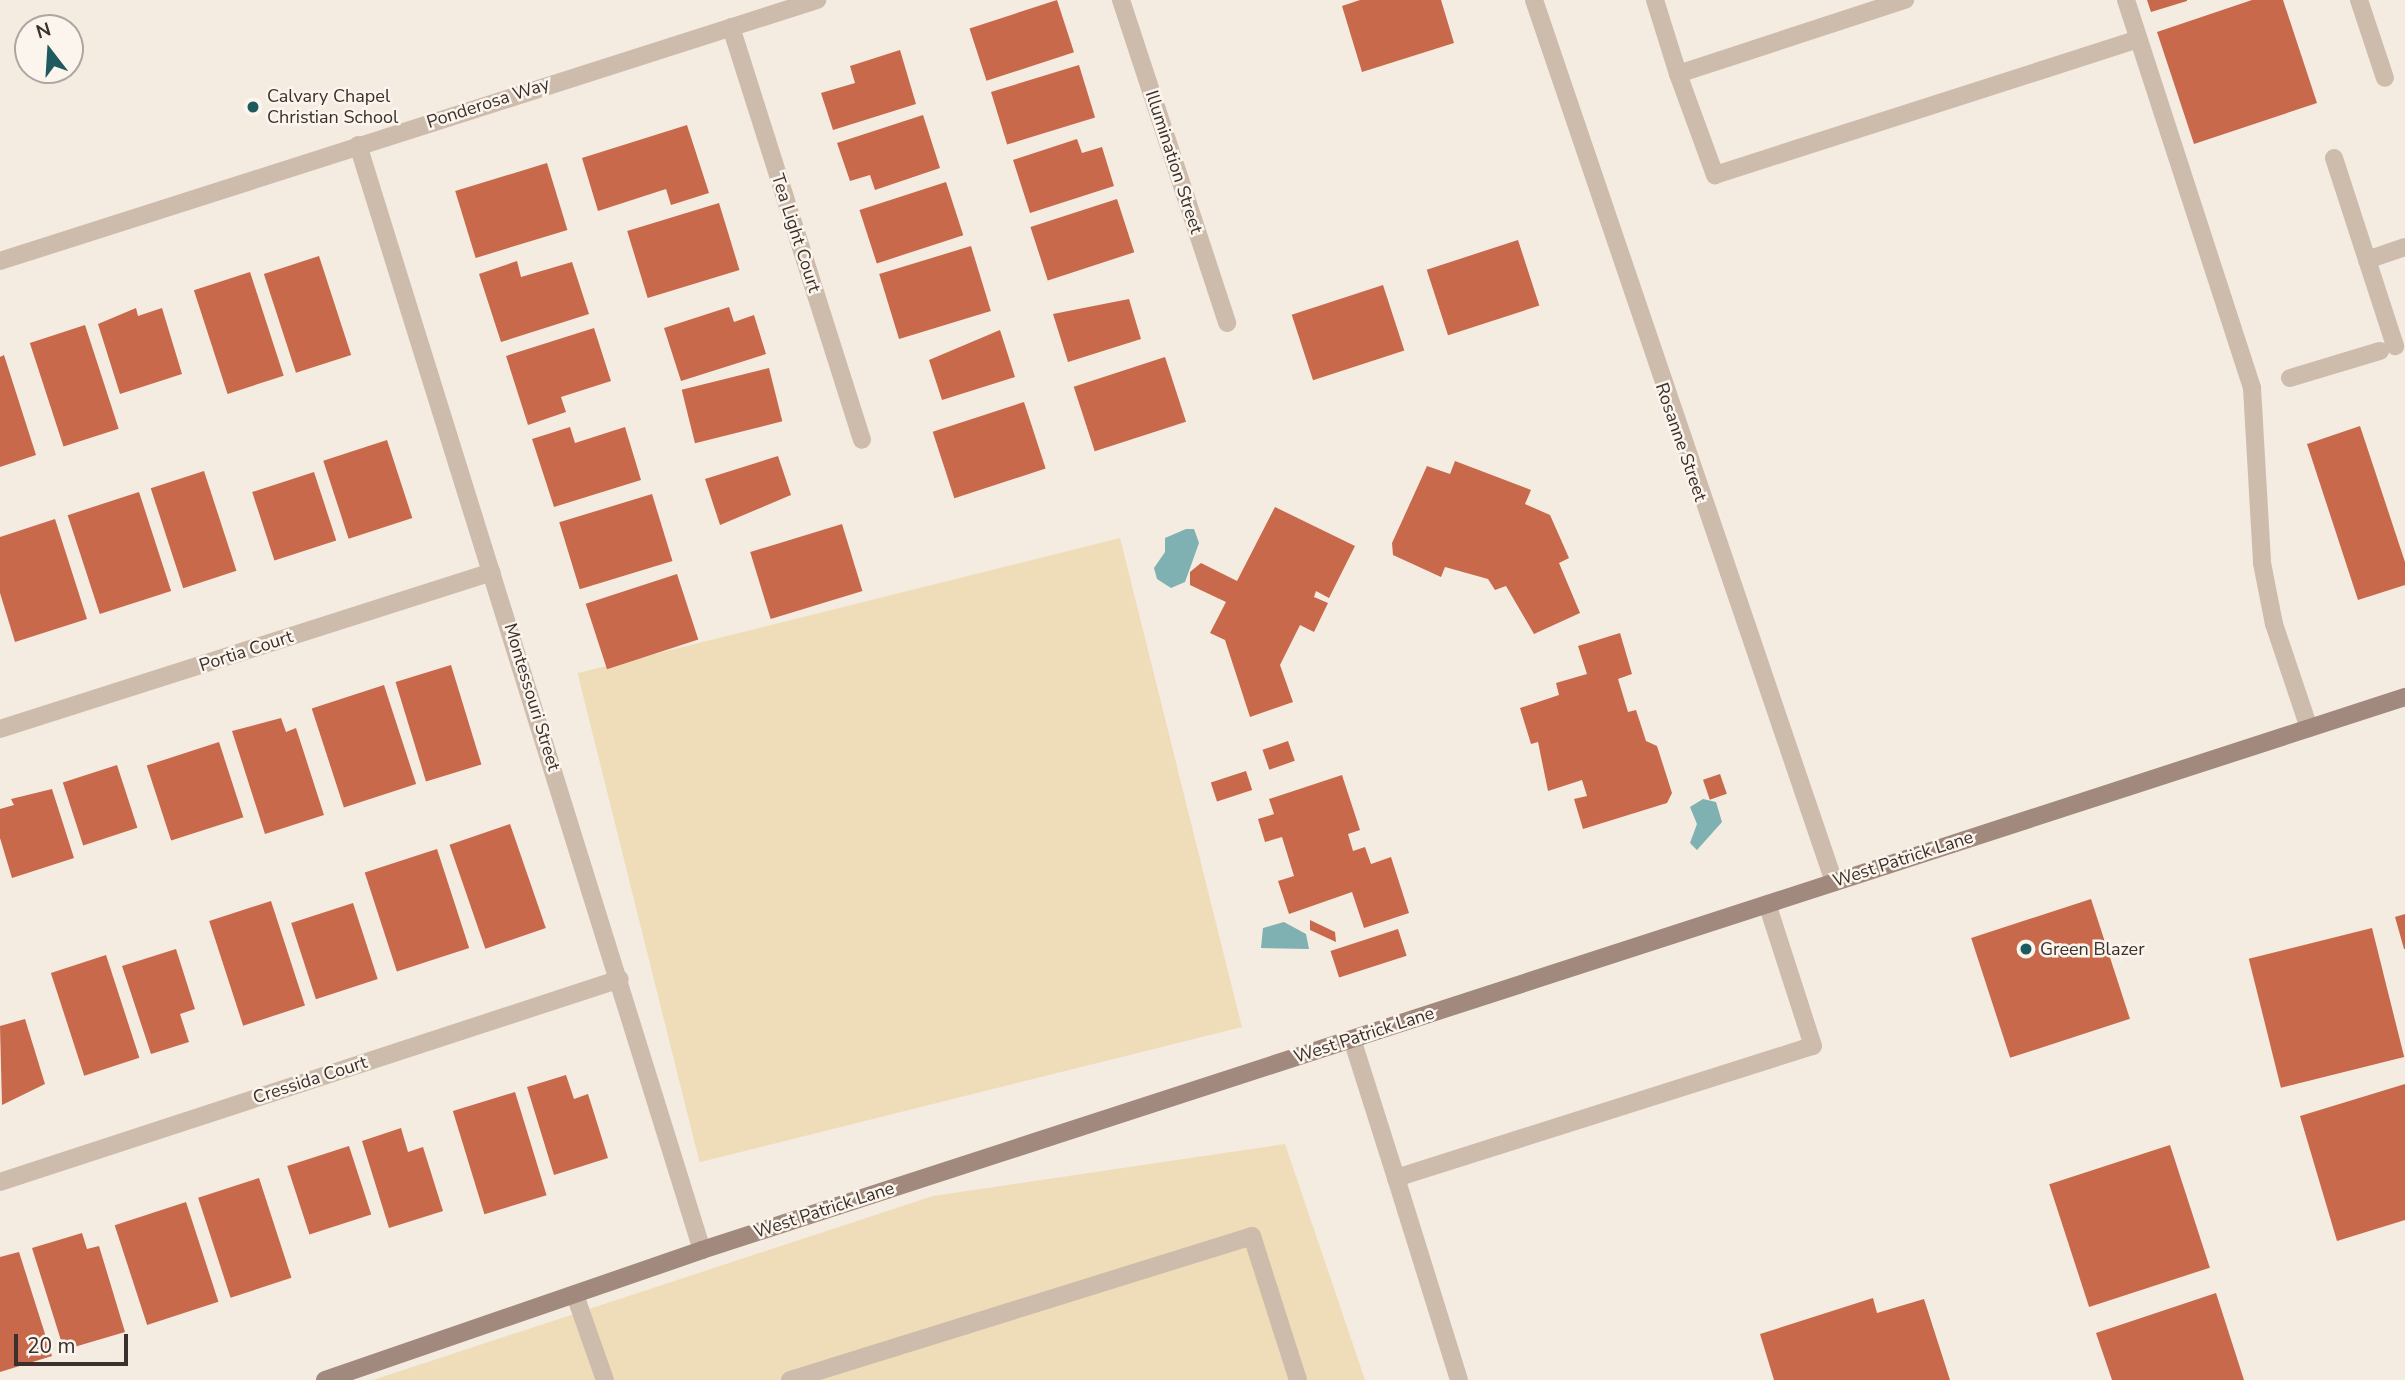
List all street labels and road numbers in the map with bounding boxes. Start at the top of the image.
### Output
street label: Ponderosa Way [424,73,552,133]
street label: Illumination Street [1141,88,1207,236]
street label: Tea Light Court [767,171,825,295]
street label: Rosanne Street [1651,380,1711,504]
street label: Montessouri Street [499,621,565,773]
street label: Portia Court [196,626,296,676]
street label: West Patrick Lane [1830,826,1976,892]
street label: West Patrick Lane [1291,1002,1437,1068]
street label: Cressida Court [250,1051,370,1109]
street label: West Patrick Lane [751,1177,897,1243]

